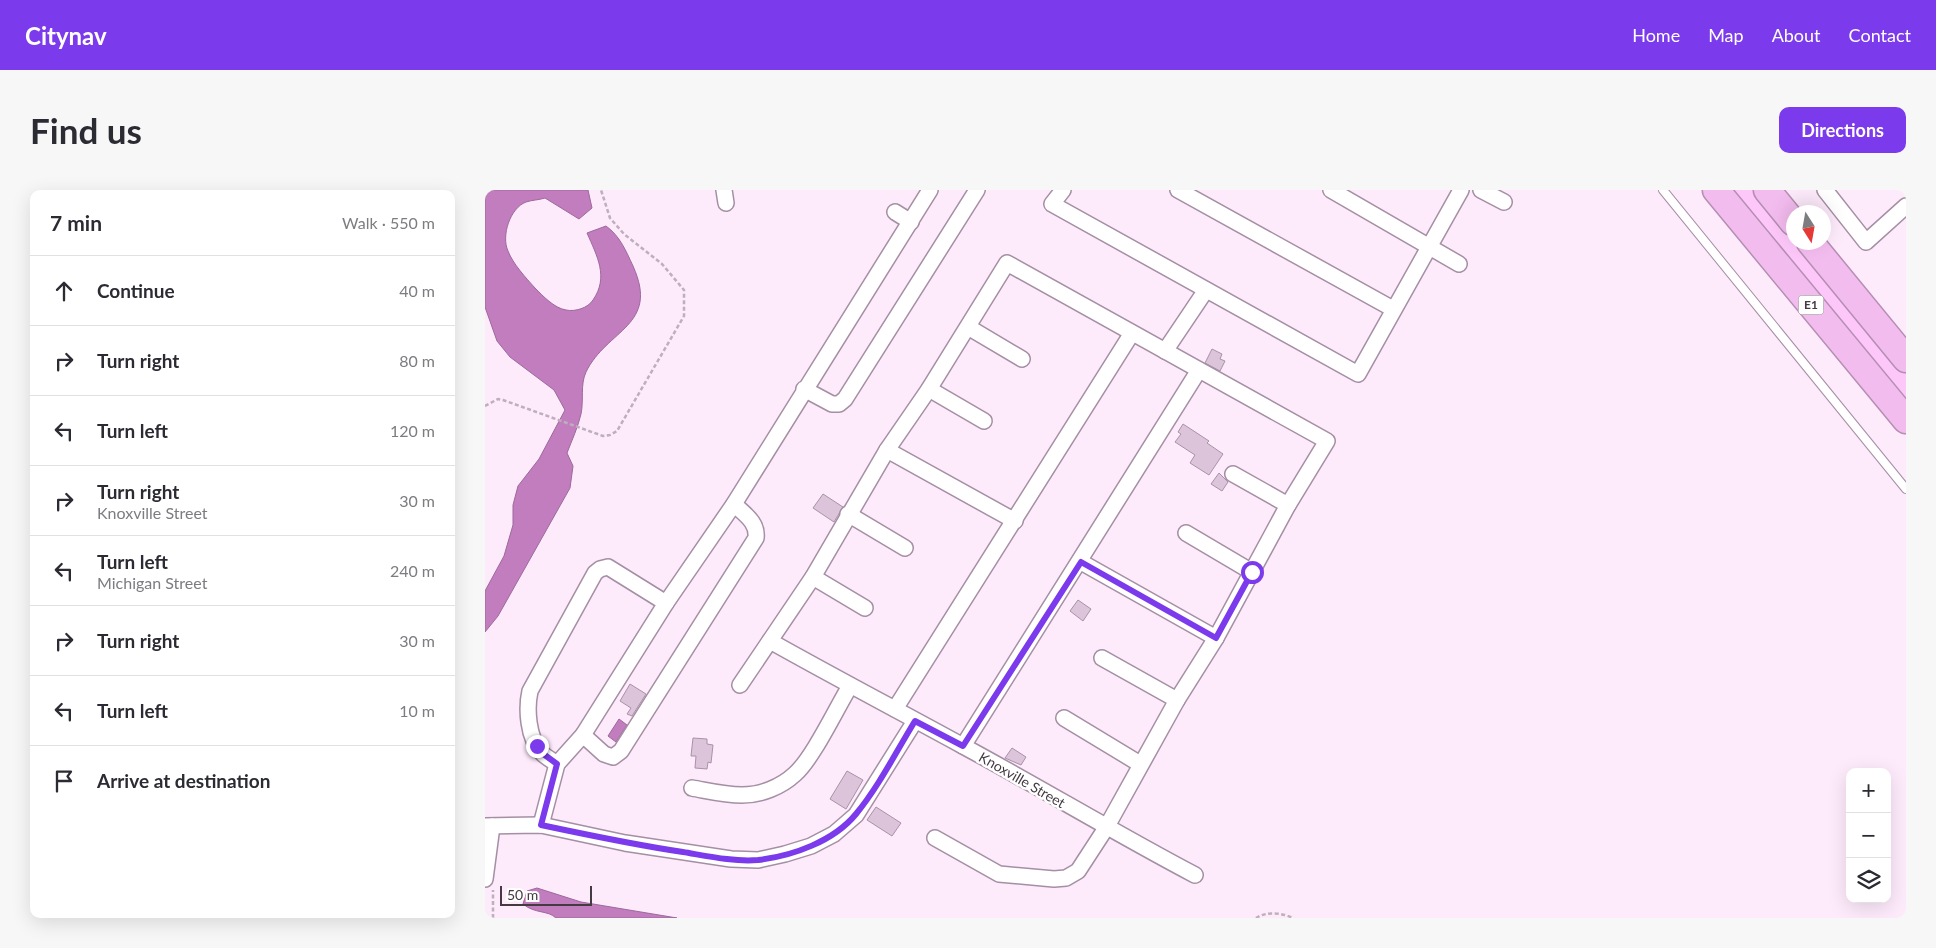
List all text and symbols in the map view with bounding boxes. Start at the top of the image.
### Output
text: Citynav [25,21,107,50]
text: Home [1632,24,1680,46]
text: Map [1708,24,1744,46]
text: About [1772,24,1821,46]
text: Contact [1849,24,1911,46]
button: Directions [1779,107,1906,153]
text: Find us [30,109,142,151]
north arrow [1786,205,1831,250]
text: 7 min [50,210,102,235]
text: Walk · 550 m [342,213,435,232]
icon: ahead [50,277,78,305]
text: Continue [97,279,175,302]
text: 40 m [399,281,435,300]
road number: E1 [1799,296,1823,314]
icon: right [50,347,78,375]
text: Turn right [97,349,179,372]
text: 80 m [399,351,435,370]
icon: left [50,417,78,445]
text: Turn left [97,419,168,442]
text: 120 m [390,421,435,440]
text: Turn right [97,480,179,503]
icon: right [50,487,78,515]
text: 30 m [399,491,435,510]
text: Knoxville Street [97,503,208,522]
text: Turn left [97,550,168,573]
icon: left [50,557,78,585]
text: 240 m [390,561,435,580]
route start [1241,561,1264,584]
text: Michigan Street [97,573,207,592]
icon: right [50,627,78,655]
text: Turn right [97,629,179,652]
text: 30 m [399,631,435,650]
icon: left [50,697,78,725]
text: Turn left [97,699,168,722]
text: 10 m [399,701,435,720]
route end [526,735,549,758]
street label: Knoxville Street [976,748,1068,811]
icon: arrive [50,767,78,795]
map controls [1846,768,1891,903]
button: + [1846,768,1891,813]
text: Arrive at destination [97,769,270,792]
button: − [1846,813,1891,858]
button: layers [1846,858,1891,903]
scale bar [500,883,593,906]
text: 50 m [507,886,538,903]

